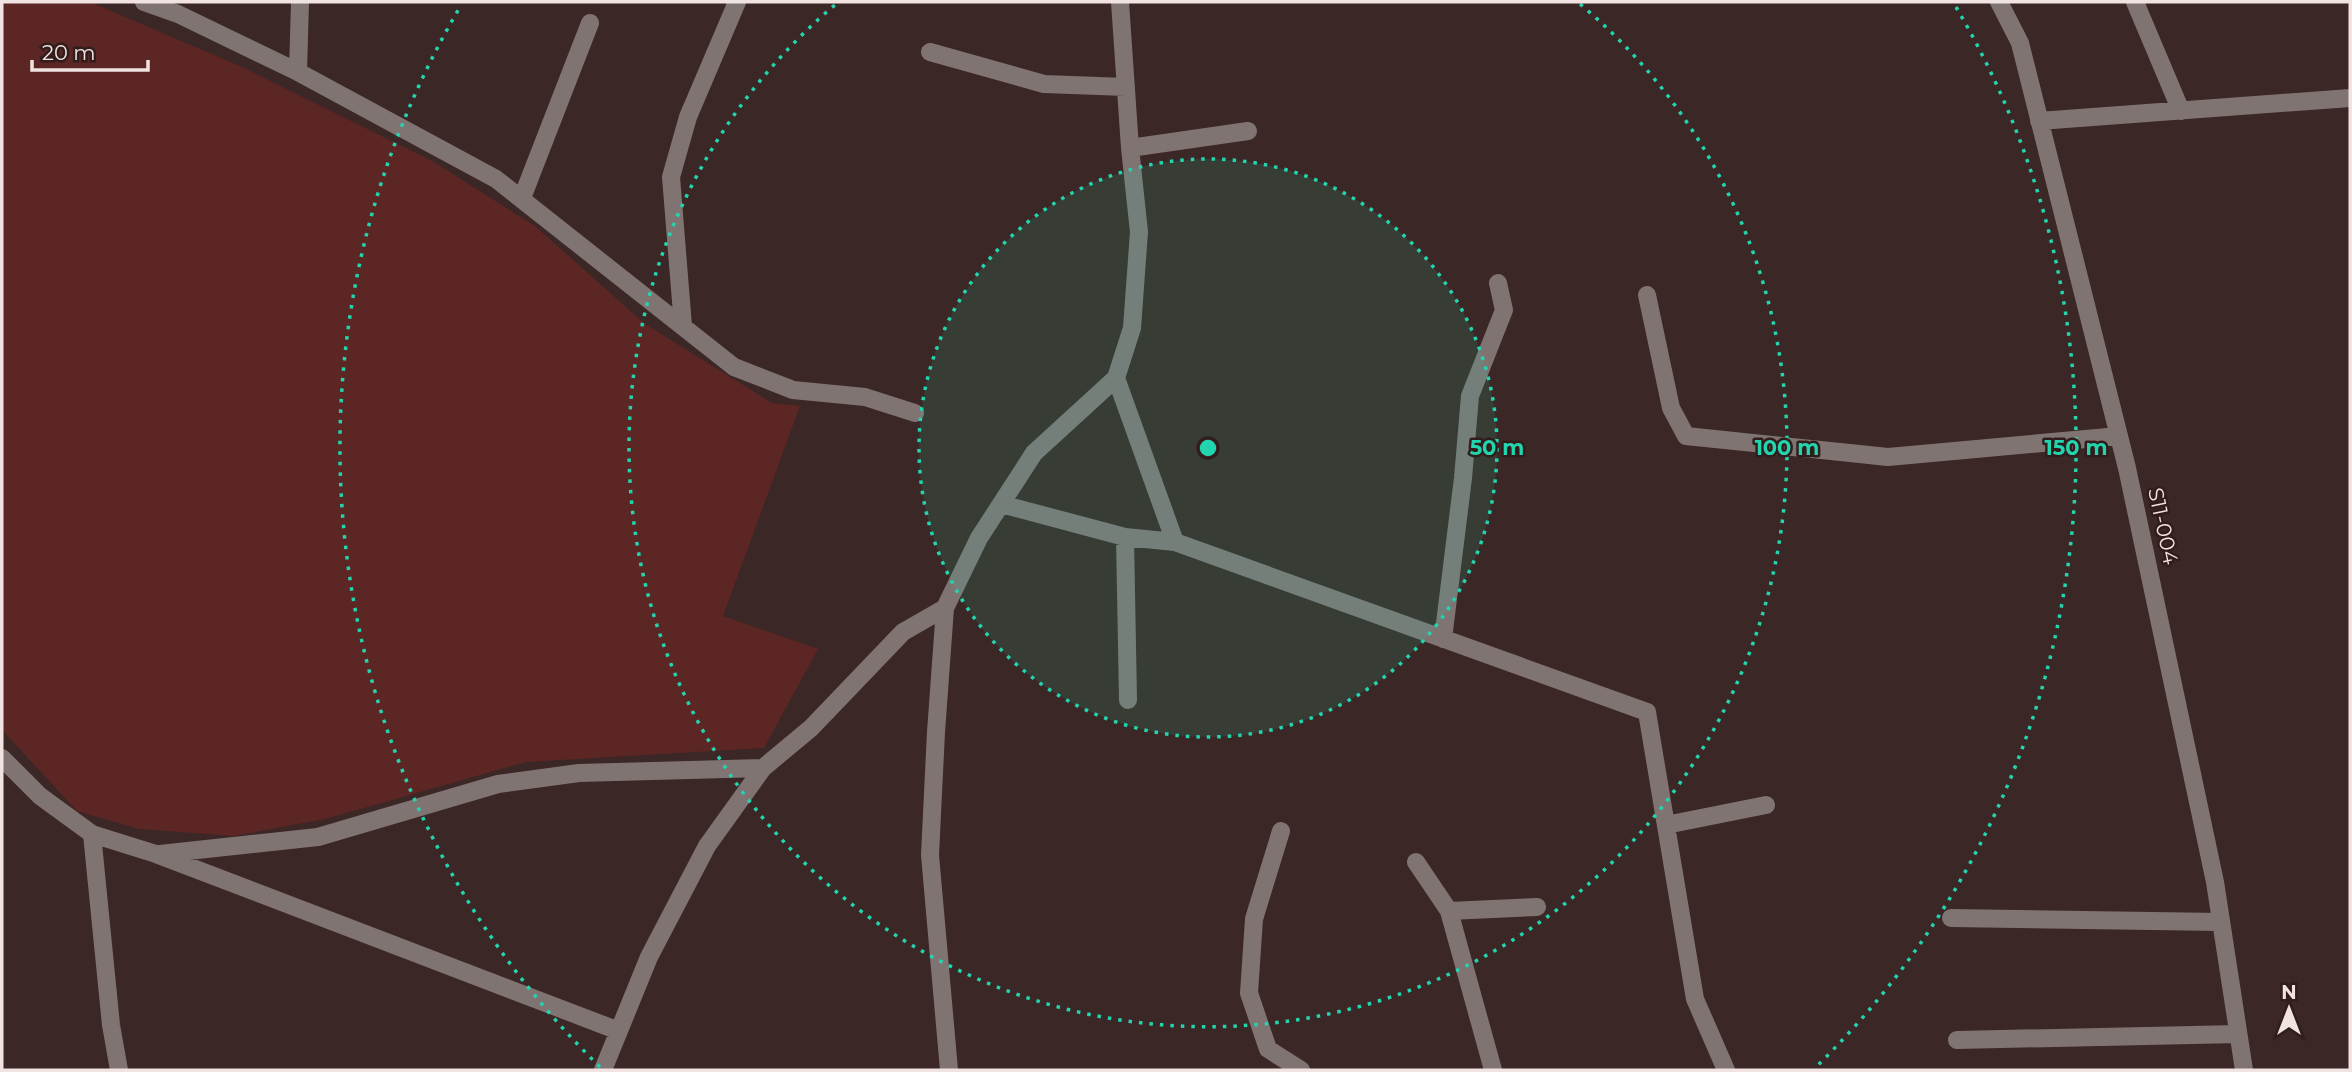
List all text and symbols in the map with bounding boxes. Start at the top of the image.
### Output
scale bar [32,28,147,72]
text: 20 m [42,40,96,65]
text: 50 m [1470,435,1524,460]
text: 100 m [1755,435,1819,460]
text: 150 m [2045,435,2107,460]
centre of rings [1196,436,1220,460]
street label: S11-004 [2143,485,2184,567]
north arrow [2254,974,2324,1044]
text: N [2281,981,2297,1004]

